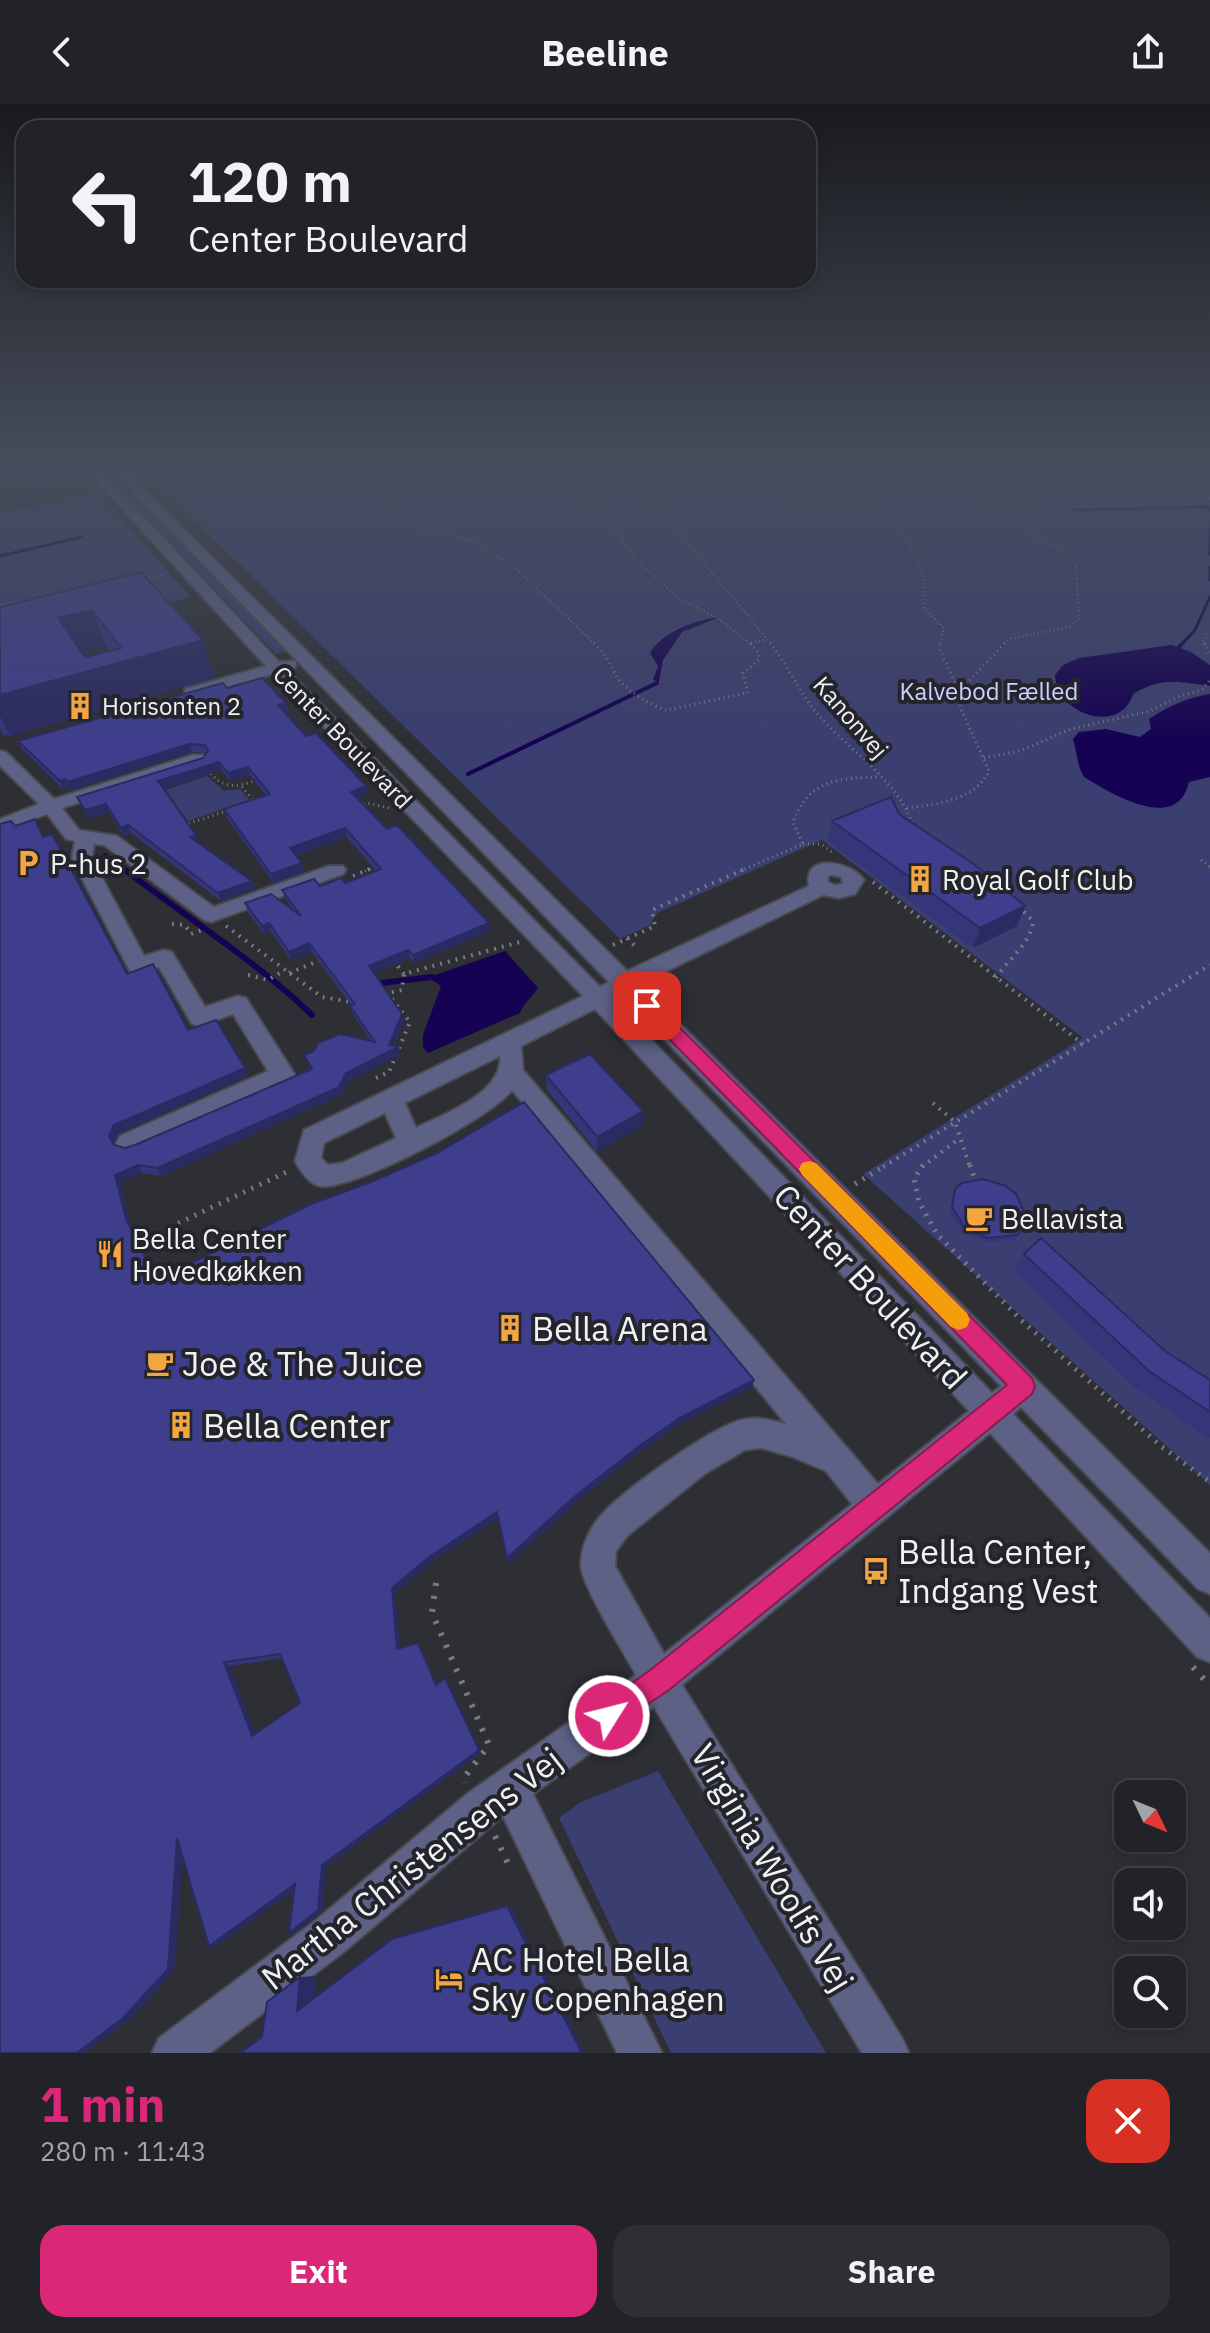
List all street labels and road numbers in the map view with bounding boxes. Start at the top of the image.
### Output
street label: Center Boulevard [267,659,419,815]
street label: Kanonvej [806,669,896,765]
street label: Center Boulevard [765,1174,977,1398]
street label: Virginia Woolfs Vej [682,1735,864,1999]
street label: Martha Christensens Vej [252,1737,570,1999]

